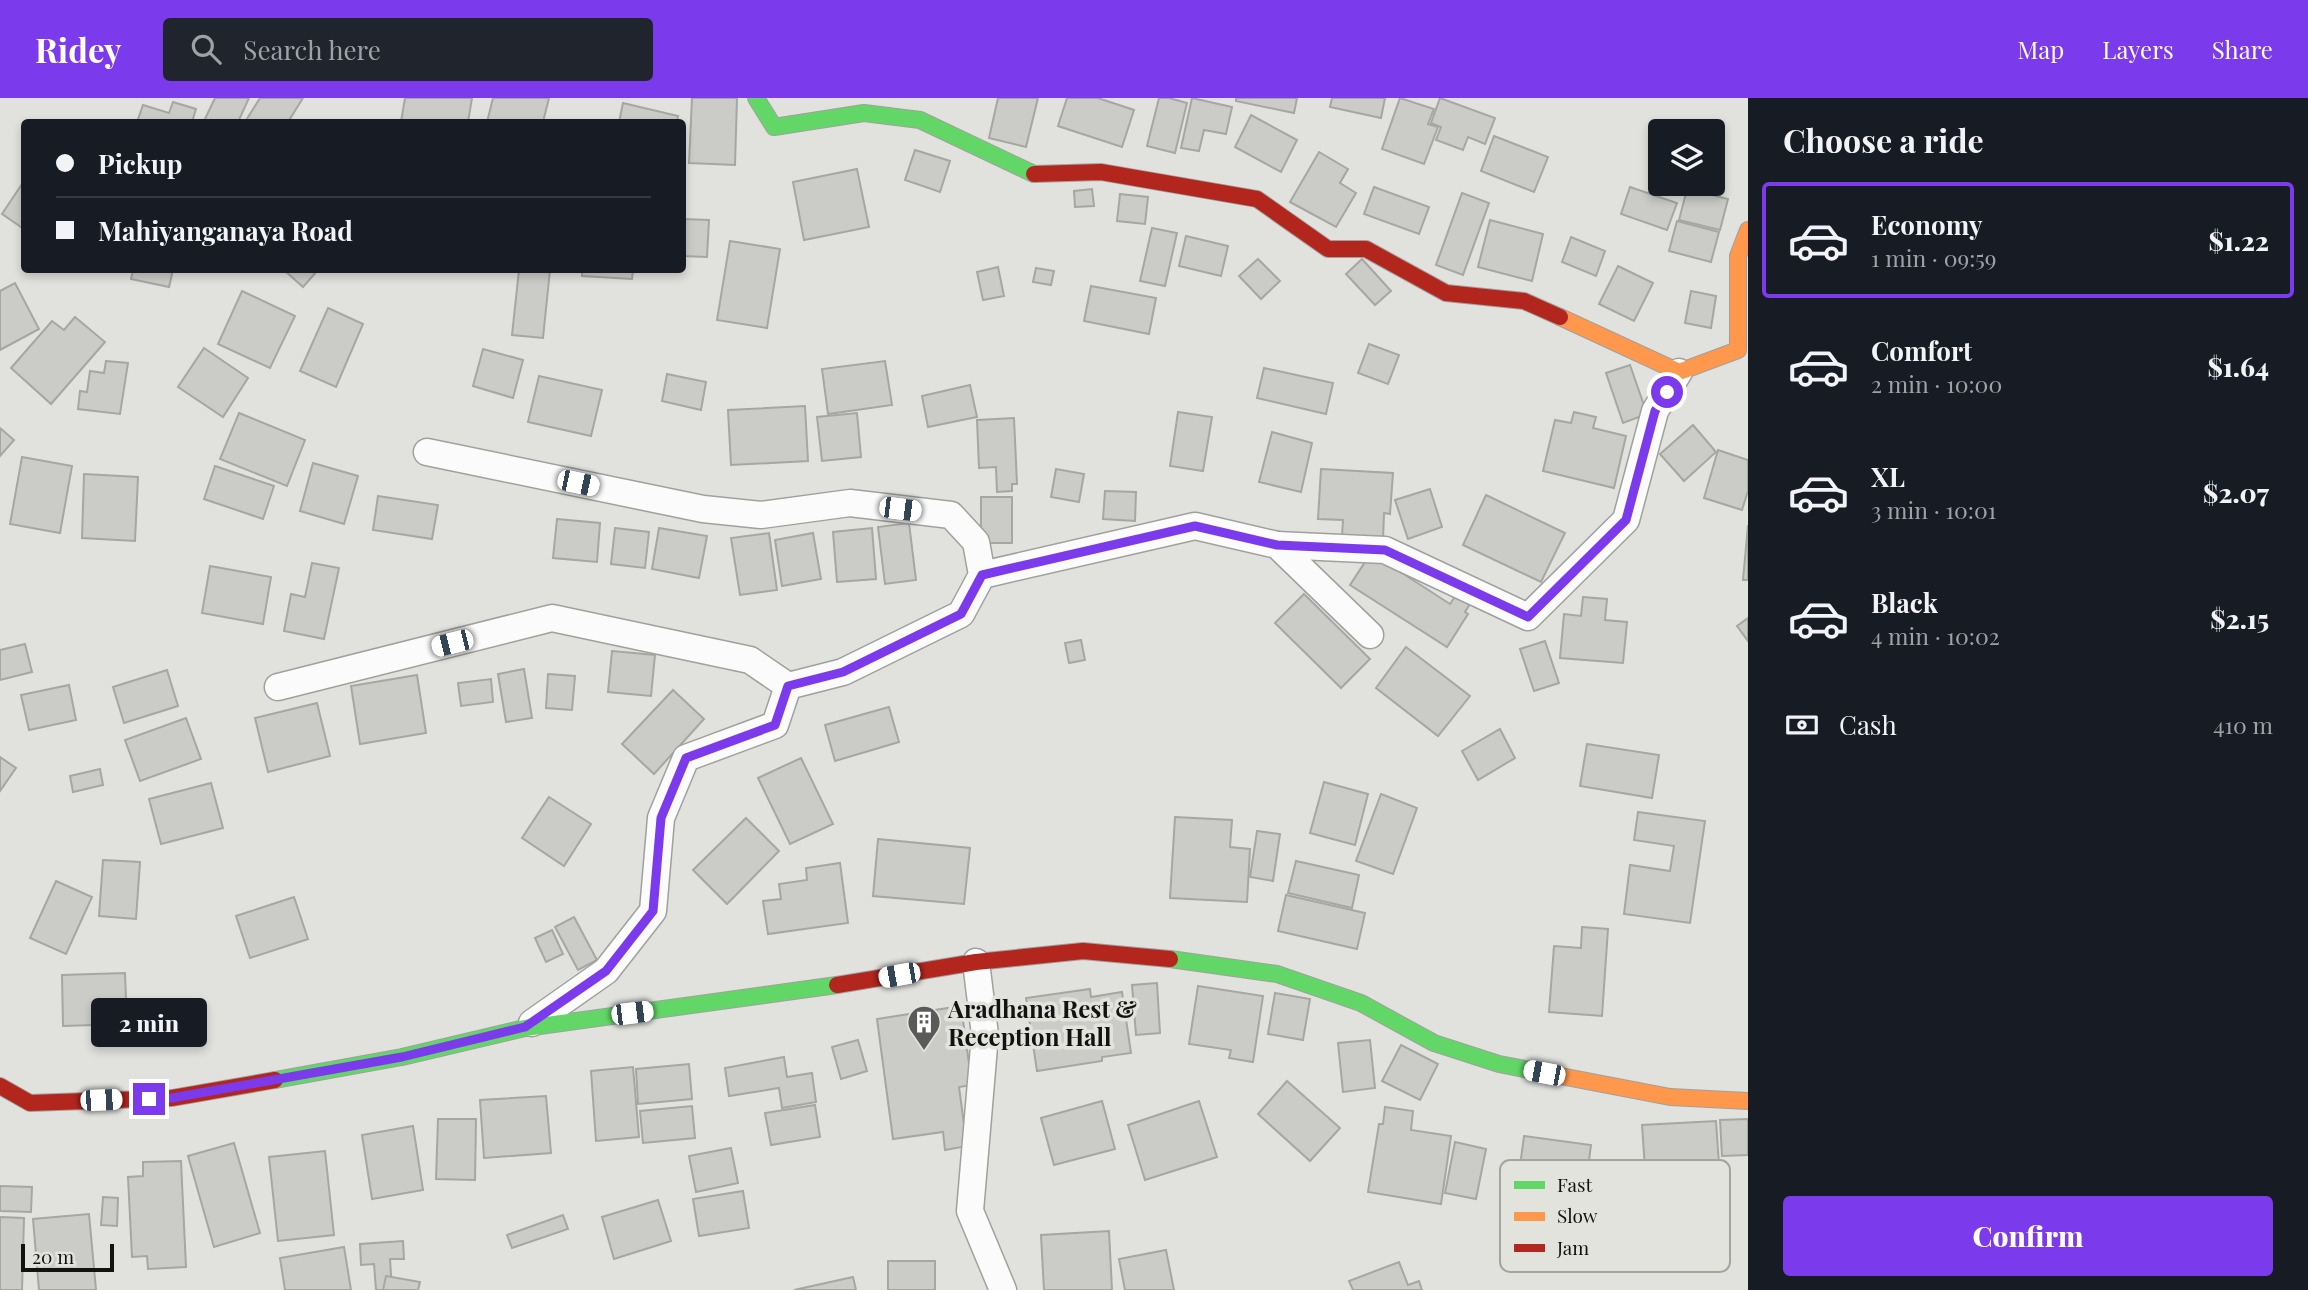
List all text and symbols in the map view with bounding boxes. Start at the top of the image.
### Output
search box [163,18,653,81]
text: Ridey [35,27,121,71]
icon: search [187,30,225,68]
text: Search here [243,32,381,67]
text: Map [2018,33,2064,65]
text: Layers [2102,33,2174,65]
text: Share [2212,33,2273,65]
text: Choose a ride [1783,118,1984,161]
map controls [1648,119,1725,196]
button: layers [1648,119,1725,196]
text: Pickup [98,146,182,181]
text: Economy [1871,207,1982,242]
icon: car [1787,209,1850,272]
text: Mahiyanganaya Road [98,213,353,248]
text: $1.22 [2208,223,2269,258]
text: 1 min · 09:59 [1871,242,1997,273]
text: Comfort [1871,333,1972,368]
icon: car [1787,335,1850,398]
text: $1.64 [2207,349,2269,384]
text: 2 min · 10:00 [1871,368,2002,399]
route start [1651,376,1683,408]
text: XL [1871,459,1905,494]
icon: car [1787,461,1850,524]
car [556,468,601,498]
text: $2.07 [2203,475,2269,510]
text: 3 min · 10:01 [1871,494,1996,525]
car [878,496,923,522]
text: Black [1871,585,1938,620]
icon: car [1787,587,1850,650]
text: $2.15 [2210,601,2269,636]
text: 4 min · 10:02 [1871,620,2000,651]
car [430,628,475,658]
icon: cash [1783,706,1821,744]
text: Cash [1839,707,1897,742]
text: 410 m [2213,709,2273,740]
car [877,961,922,989]
place label: Aradhana Rest & Reception Hall [947,992,1137,1052]
callout: 2 min [91,998,207,1046]
car [610,1000,655,1026]
building icon: Aradhana Rest & Reception Hall [905,1003,943,1052]
text: 2 min [119,1007,179,1038]
car [1522,1059,1567,1087]
route end [133,1083,165,1115]
car [80,1089,123,1111]
legend [1500,1160,1730,1272]
text: Fast [1557,1171,1593,1197]
button: Confirm [1783,1196,2273,1276]
text: Slow [1557,1202,1598,1228]
text: Jam [1556,1234,1589,1260]
scale bar [21,1241,114,1273]
text: 20 m [32,1243,74,1269]

